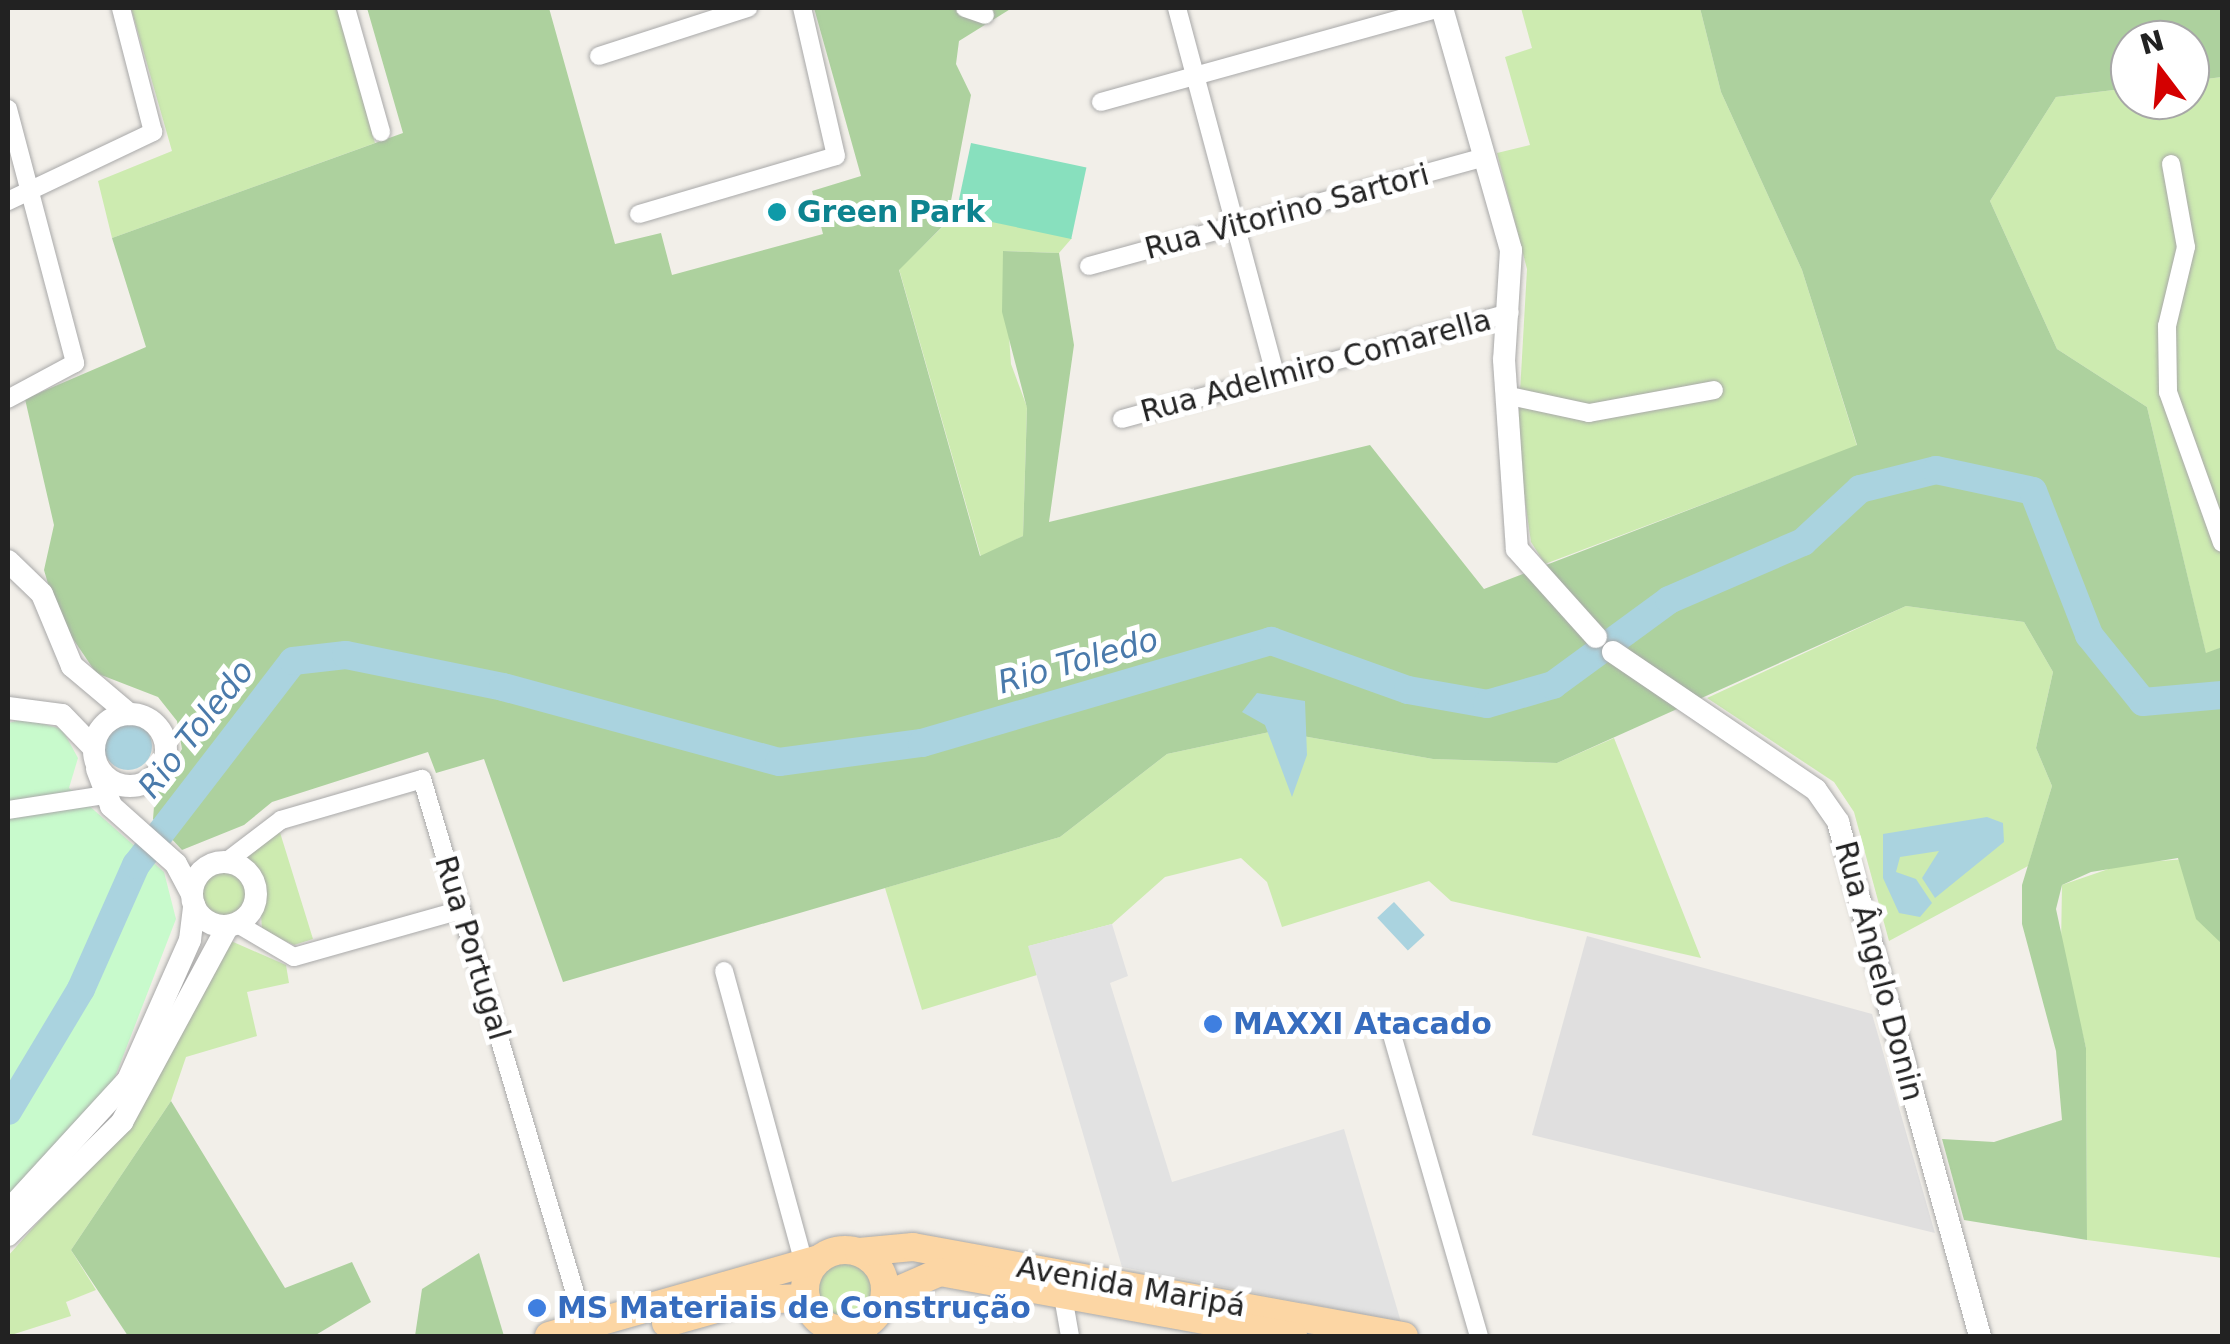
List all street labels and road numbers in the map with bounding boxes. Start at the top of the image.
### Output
street label: Rua Vitorino Sartori [1141,157,1433,267]
street label: Rua Adelmiro Comarella [1137,302,1495,430]
street label: Rua Ângelo Donin [1827,837,1931,1105]
street label: Rua Portugal [427,852,517,1044]
street label: Avenida Maripá [1014,1249,1248,1325]

